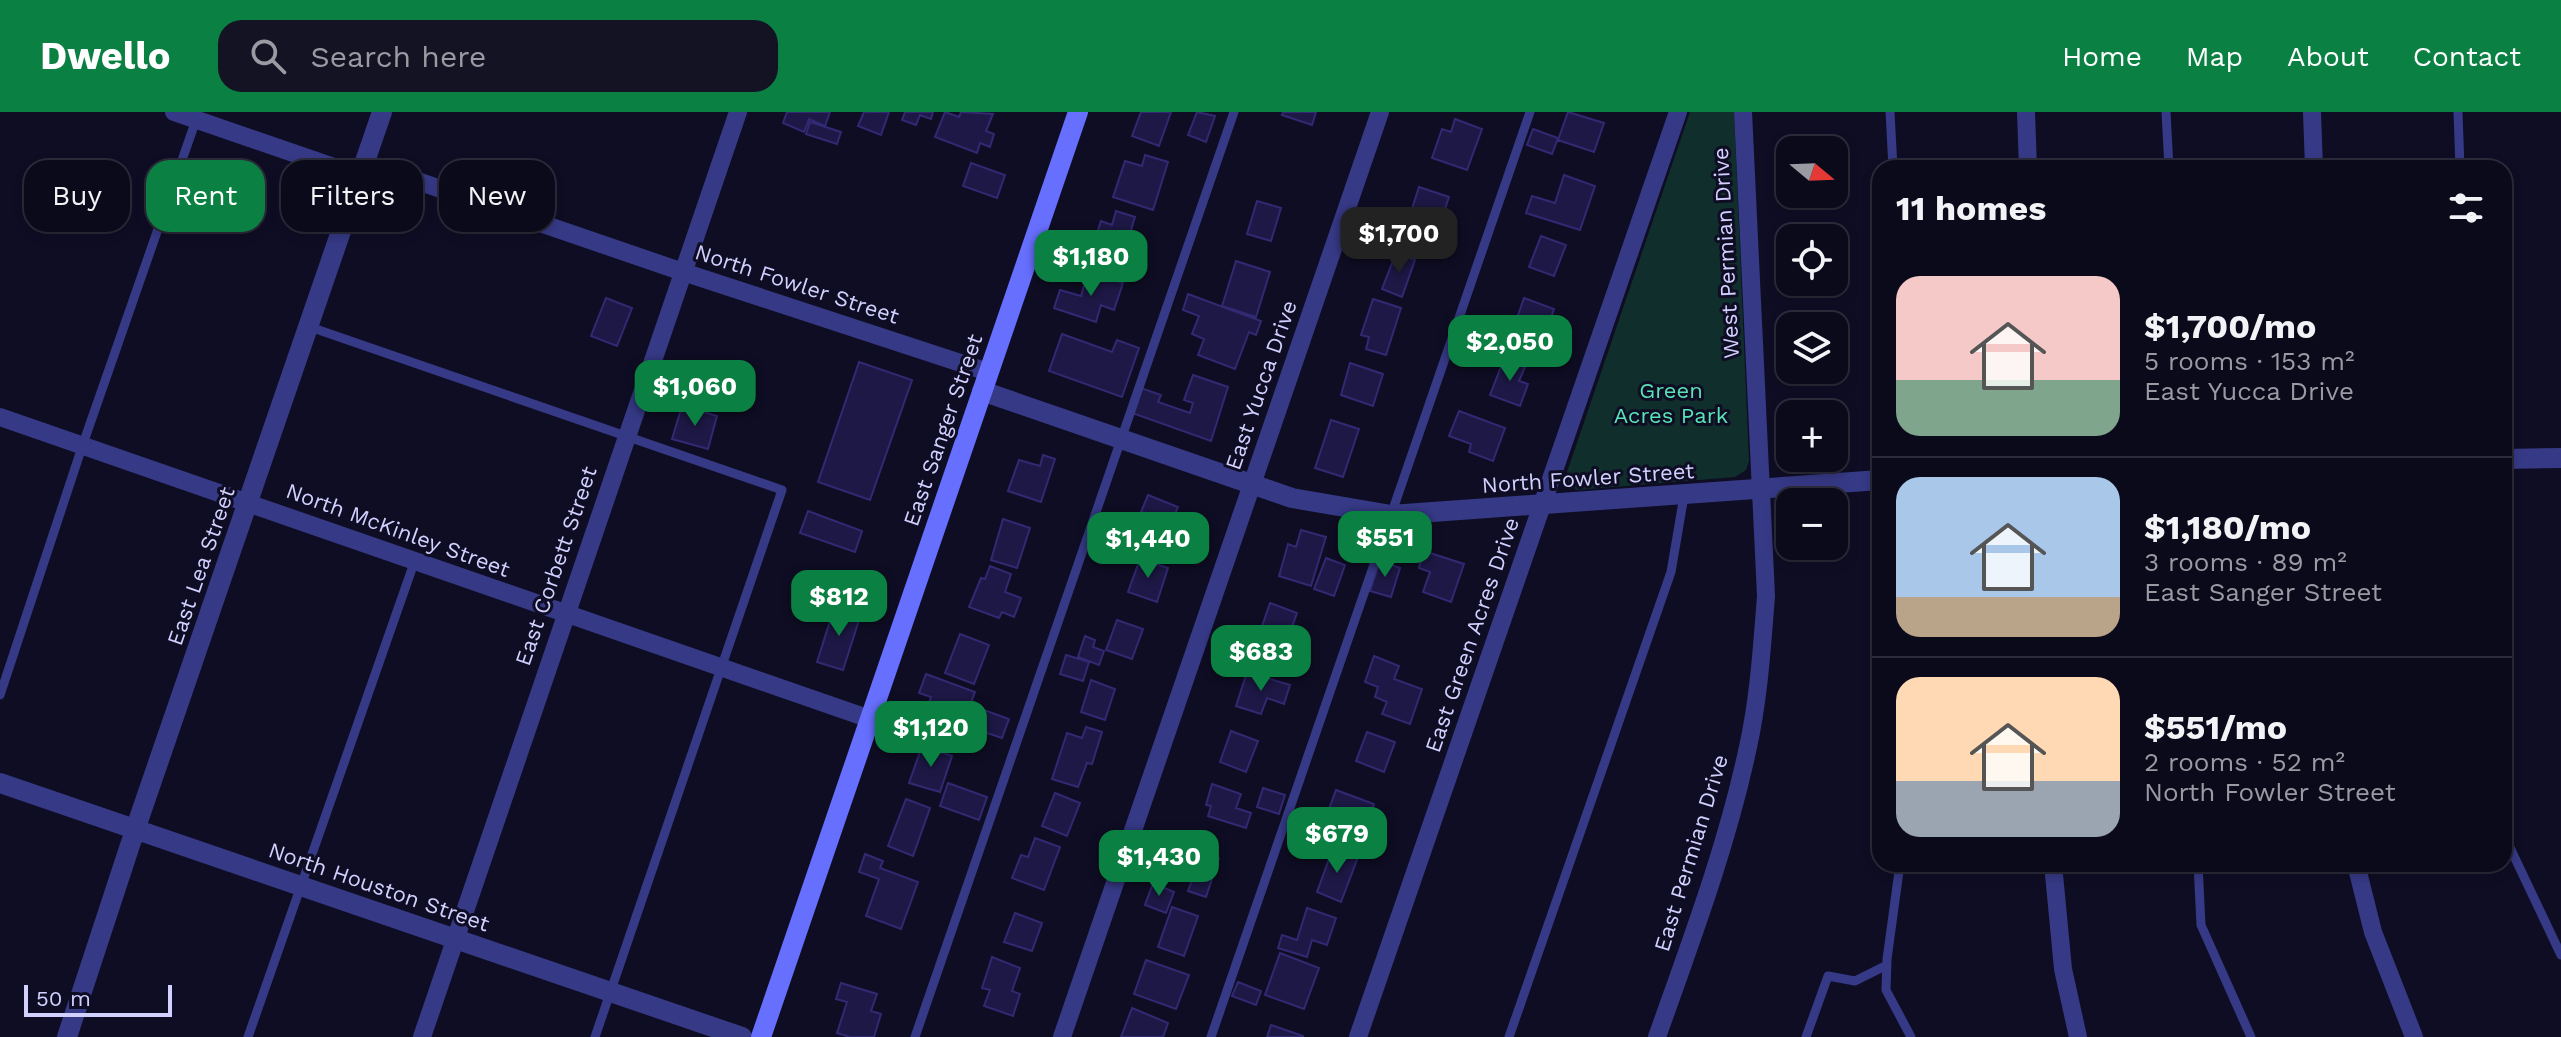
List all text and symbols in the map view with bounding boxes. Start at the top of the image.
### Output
search box [218,20,778,92]
text: Dwello [40,34,170,78]
icon: search [246,34,290,78]
text: Search here [310,39,486,74]
text: Home [2062,40,2142,73]
text: Map [2186,40,2243,73]
text: About [2287,40,2369,73]
text: Contact [2413,40,2521,73]
north arrow [1776,136,1848,208]
map controls [1776,136,1848,560]
street label: West Permian Drive [1708,147,1744,359]
chip: Buy [24,160,130,232]
chip: Rent [146,160,265,232]
chip: Filters [281,160,423,232]
chip: New [439,160,555,232]
icon: filters [2444,186,2488,230]
text: 11 homes [1896,188,2046,228]
pin: $1,700 [1334,207,1464,275]
text: $1,700 [1358,218,1440,248]
button: locate [1776,224,1848,296]
pin: $1,180 [1026,230,1156,298]
street label: North Fowler Street [692,239,902,329]
text: $1,180 [1052,241,1130,271]
street label: East Yucca Drive [1220,297,1302,473]
text: $1,700/mo [2144,306,2316,346]
icon: home [1960,308,2056,404]
button: layers [1776,312,1848,384]
pin: $2,050 [1445,315,1575,383]
text: $2,050 [1466,326,1554,356]
street label: East Sanger Street [898,331,988,529]
text: 5 rooms · 153 m² [2144,346,2355,376]
pin: $1,060 [630,360,760,428]
text: $1,060 [653,371,737,401]
text: East Yucca Drive [2144,376,2354,406]
park label: Green Acres Park [1614,378,1728,428]
button: + [1776,400,1848,472]
street label: North Fowler Street [1481,458,1695,498]
street label: East Corbett Street [510,463,602,669]
street label: North McKinley Street [283,478,513,582]
street label: East Lea Street [162,483,240,649]
button: − [1776,488,1848,560]
text: $1,180/mo [2144,507,2311,547]
icon: home [1960,509,2056,605]
pin: $551 [1338,511,1432,579]
pin: $1,440 [1083,512,1213,580]
street label: East Green Acres Drive [1420,514,1524,756]
text: $551 [1356,522,1414,552]
text: $1,440 [1105,523,1191,553]
text: 3 rooms · 89 m² [2144,547,2347,577]
pin: $812 [792,570,886,638]
text: East Sanger Street [2144,577,2382,607]
text: $812 [809,581,869,611]
pin: $683 [1214,625,1308,693]
text: $683 [1229,636,1293,666]
pin: $1,120 [866,701,996,769]
text: $551/mo [2144,707,2287,747]
icon: home [1960,709,2056,805]
text: $1,120 [893,712,969,742]
text: 2 rooms · 52 m² [2144,747,2345,777]
street label: East Permian Drive [1649,751,1733,955]
text: North Fowler Street [2144,777,2396,807]
pin: $679 [1290,807,1384,875]
text: $679 [1305,818,1369,848]
pin: $1,430 [1094,830,1224,898]
street label: North Houston Street [265,837,493,937]
text: $1,430 [1117,841,1201,871]
scale bar [24,981,172,1017]
text: 50 m [36,986,91,1011]

